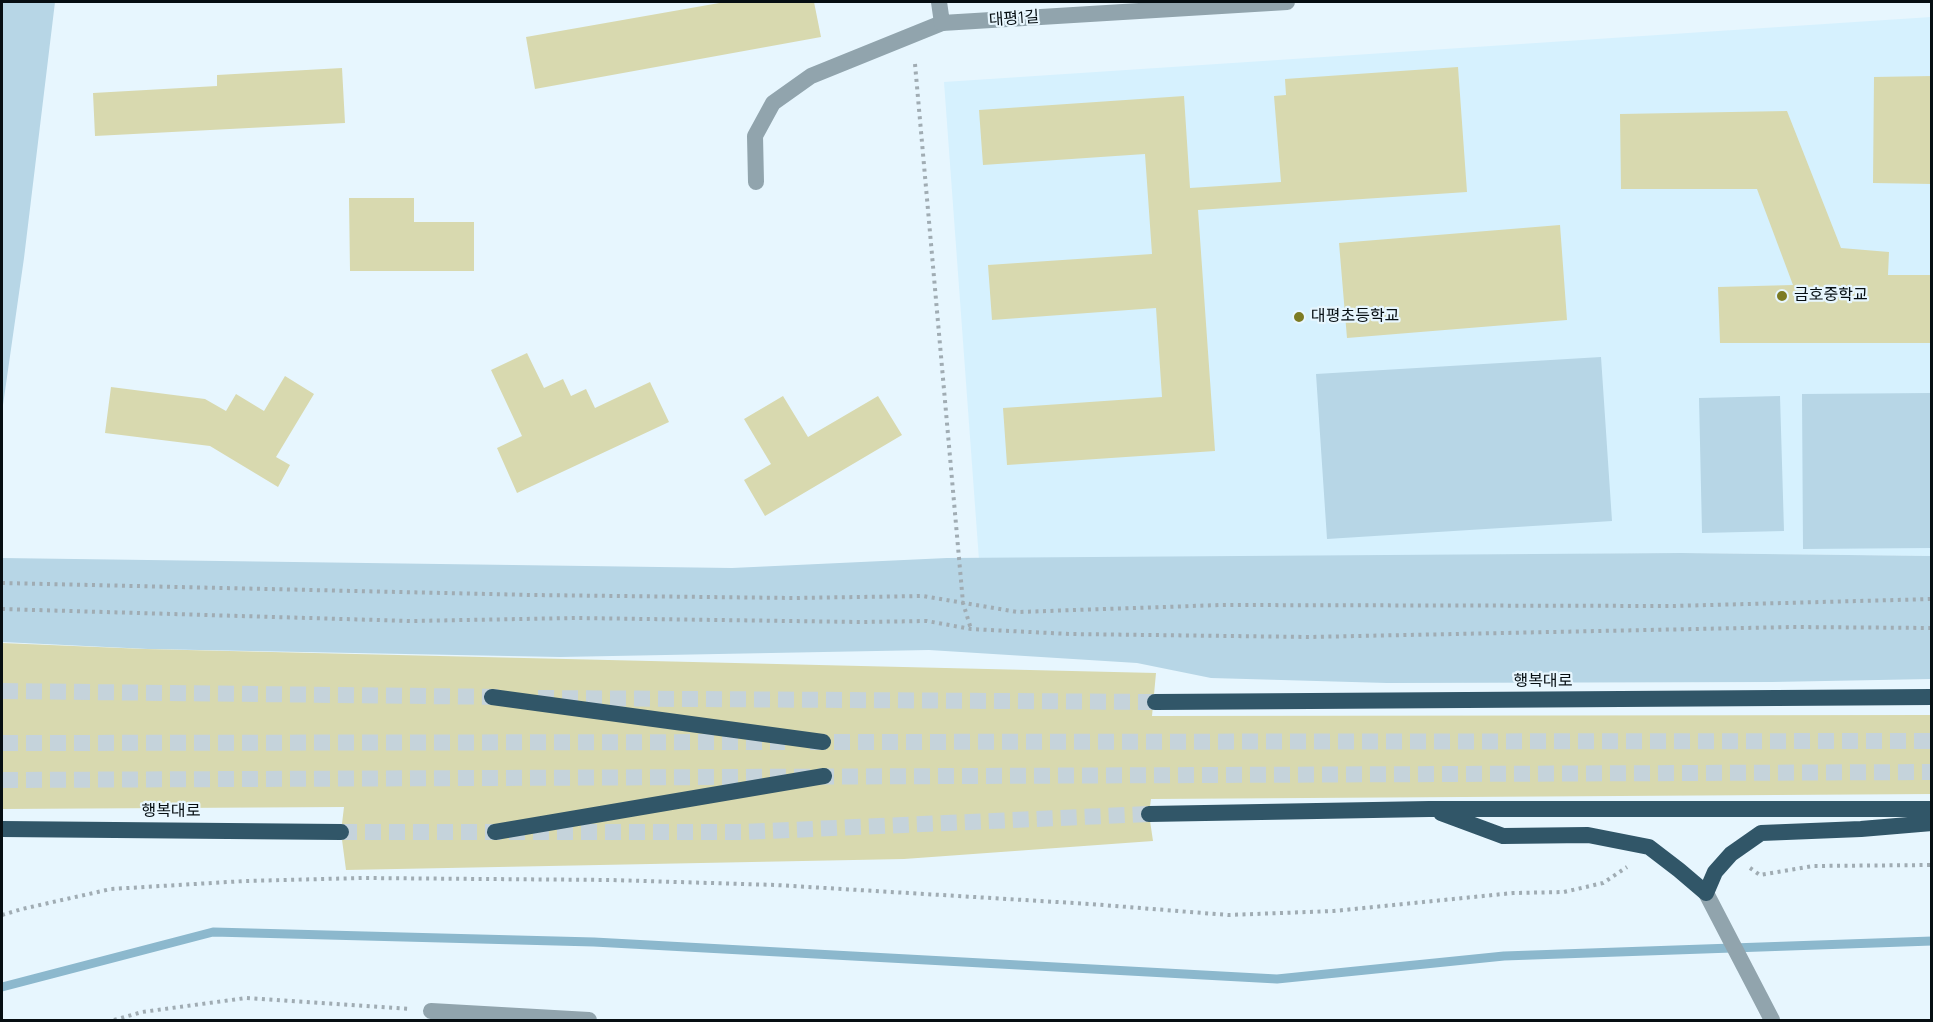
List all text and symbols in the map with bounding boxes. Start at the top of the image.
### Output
street label: 대평1길 [988,8,1040,30]
place label: 금호중학교 [1794,286,1868,306]
marker: 금호중학교 [1775,289,1789,303]
place label: 대평초등학교 [1311,307,1399,327]
marker: 대평초등학교 [1292,310,1306,324]
street label: 행복대로 [1514,672,1572,692]
street label: 행복대로 [142,802,200,822]

